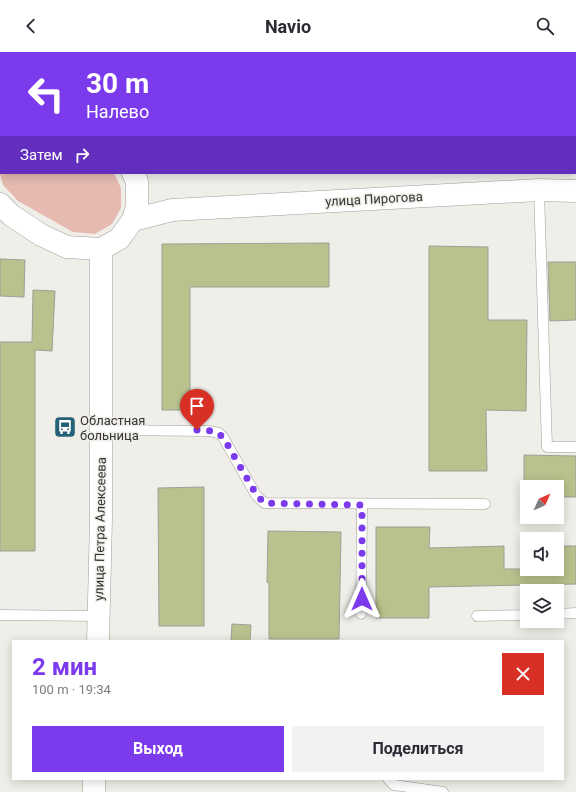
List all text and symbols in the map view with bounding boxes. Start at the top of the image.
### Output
icon: back [20,15,42,37]
icon: search [534,15,556,37]
text: Navio [265,16,311,37]
text: 30 m [86,67,149,100]
icon: left [20,68,72,120]
text: Налево [86,101,149,122]
icon: right [71,144,93,166]
text: Затем [20,146,63,164]
street label: улица Пирогова [325,189,423,209]
pin [180,389,214,430]
icon: arrive [186,395,208,417]
place label: Областная больница [80,413,145,443]
bus stop icon: Областная больница [52,414,78,440]
street label: улица Петра Алексеева [91,457,109,601]
north arrow [520,480,564,524]
map controls [520,480,564,628]
button: sound [520,532,564,576]
position arrow [341,578,383,620]
button: layers [520,584,564,628]
text: 2 мин [32,653,97,681]
button: close [502,653,544,695]
text: 100 m · 19:34 [32,682,111,697]
button: Выход [32,726,284,772]
button: Поделиться [292,726,544,772]

